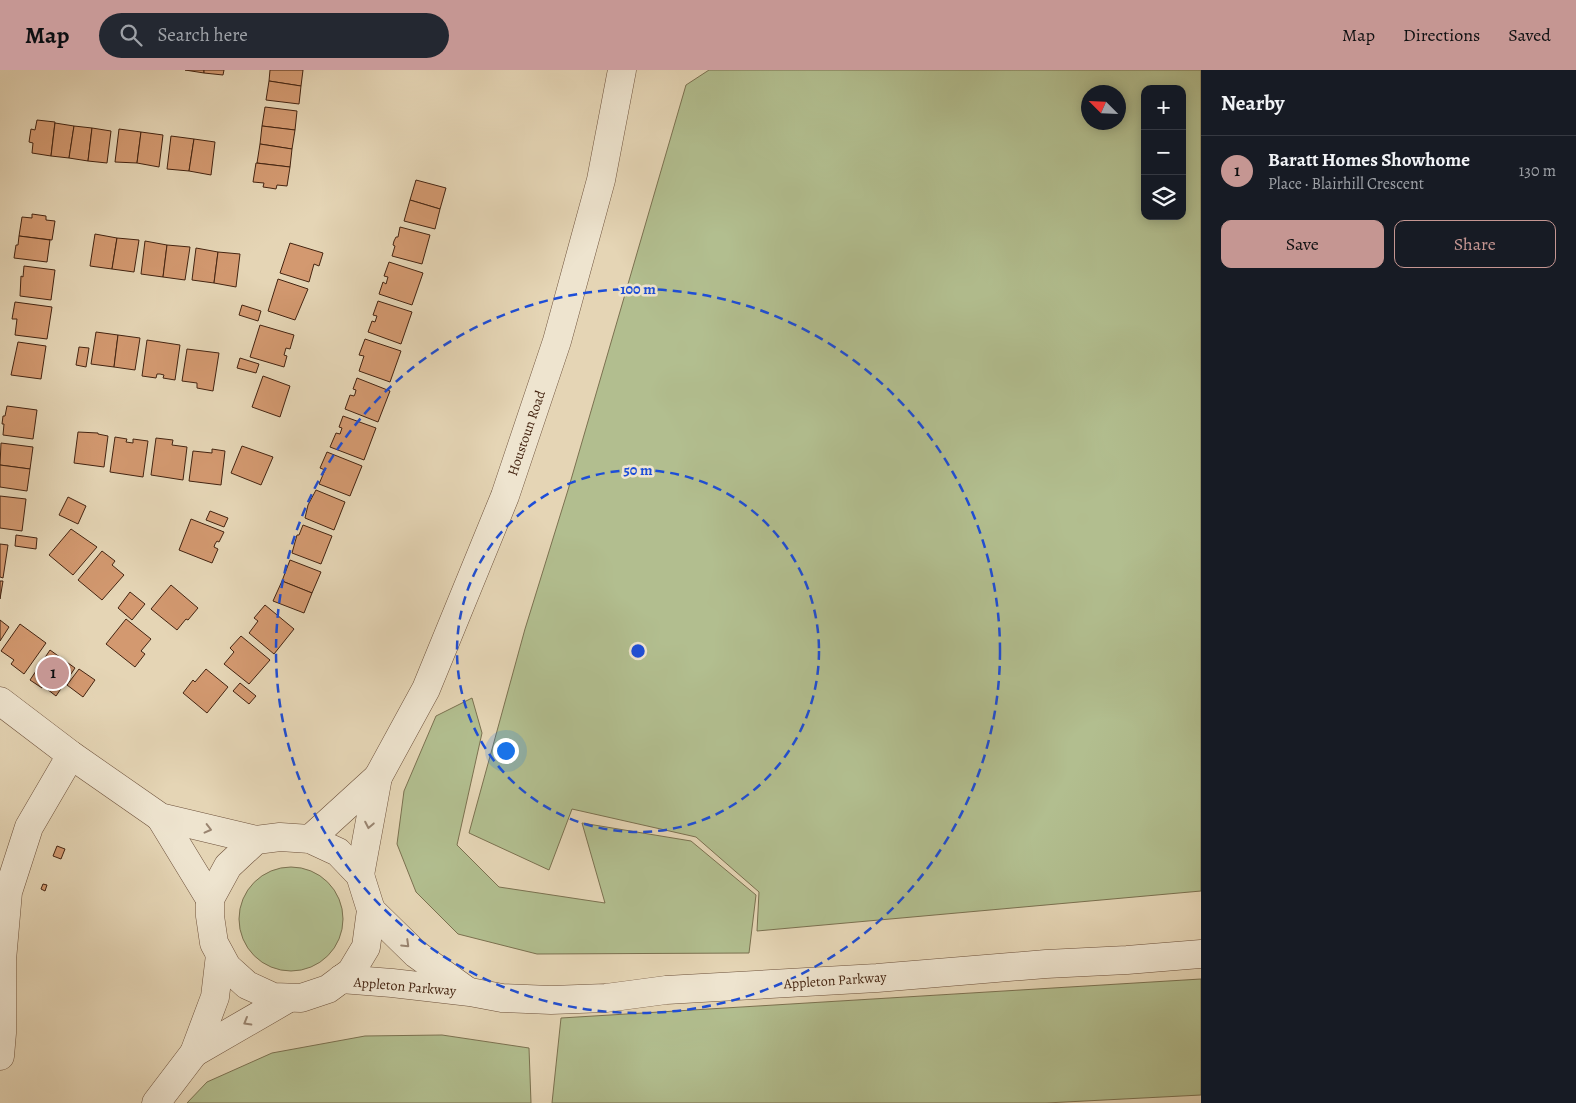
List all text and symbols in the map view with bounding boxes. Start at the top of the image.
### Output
search box [99,13,449,58]
text: Map [25,19,69,51]
icon: search [117,21,145,49]
text: Search here [157,22,248,48]
text: Map [1342,23,1375,47]
text: Directions [1403,23,1480,47]
text: Saved [1508,23,1551,47]
north arrow [1081,85,1126,130]
map controls [1141,85,1186,220]
button: + [1141,85,1186,130]
text: Nearby [1221,89,1284,117]
button: − [1141,130,1186,175]
text: Baratt Homes Showhome [1268,147,1470,173]
text: 1 [1234,160,1240,182]
text: 130 m [1519,160,1556,182]
text: Place · Blairhill Crescent [1268,173,1424,195]
button: layers [1141,175,1186,220]
button: Save [1221,220,1384,268]
button: Share [1394,220,1556,268]
text: 100 m [620,279,656,299]
street label: Houstoun Road [503,387,550,478]
text: 50 m [623,460,653,480]
centre of rings [629,642,647,660]
pin: 1 [37,654,69,692]
your location [493,738,519,764]
one-way arrow [364,821,375,830]
one-way arrow [203,823,212,834]
one-way arrow [400,939,409,948]
street label: Appleton Parkway [782,967,888,994]
street label: Appleton Parkway [352,972,458,1001]
one-way arrow [243,1016,252,1026]

